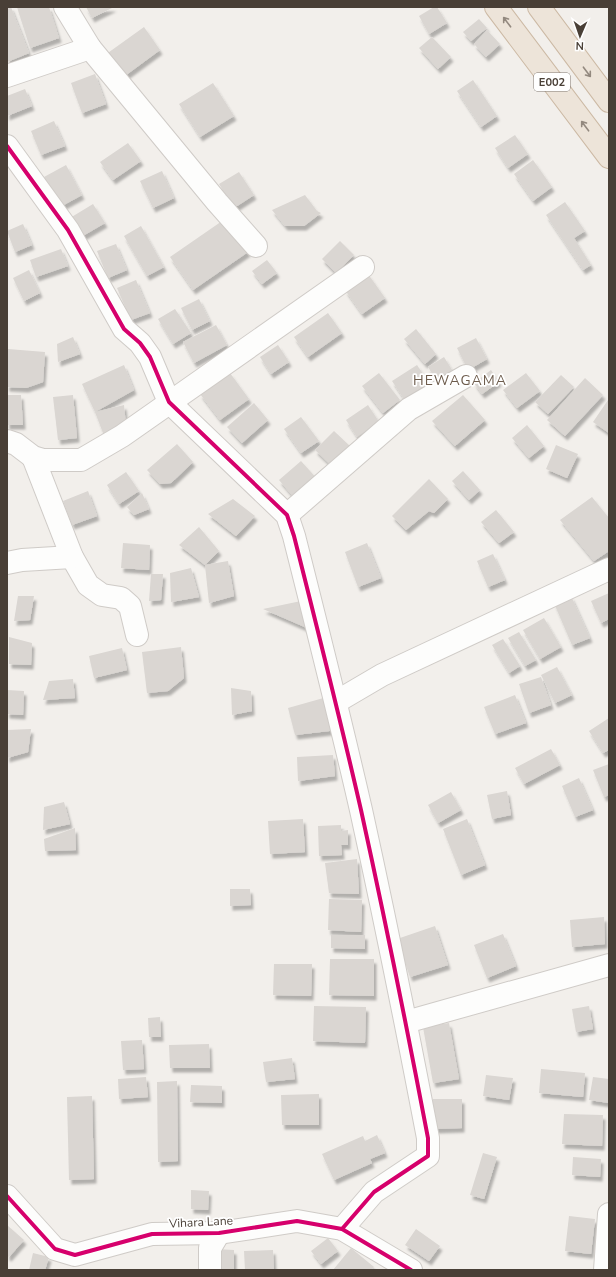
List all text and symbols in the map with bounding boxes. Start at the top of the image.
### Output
one-way arrow [503,16,511,27]
north arrow [560,16,600,56]
text: N [575,38,584,53]
one-way arrow [583,66,592,77]
road number: E002 [534,73,570,91]
one-way arrow [581,120,590,131]
district label: HEWAGAMA [413,371,507,390]
street label: Vihara Lane [168,1212,233,1232]

